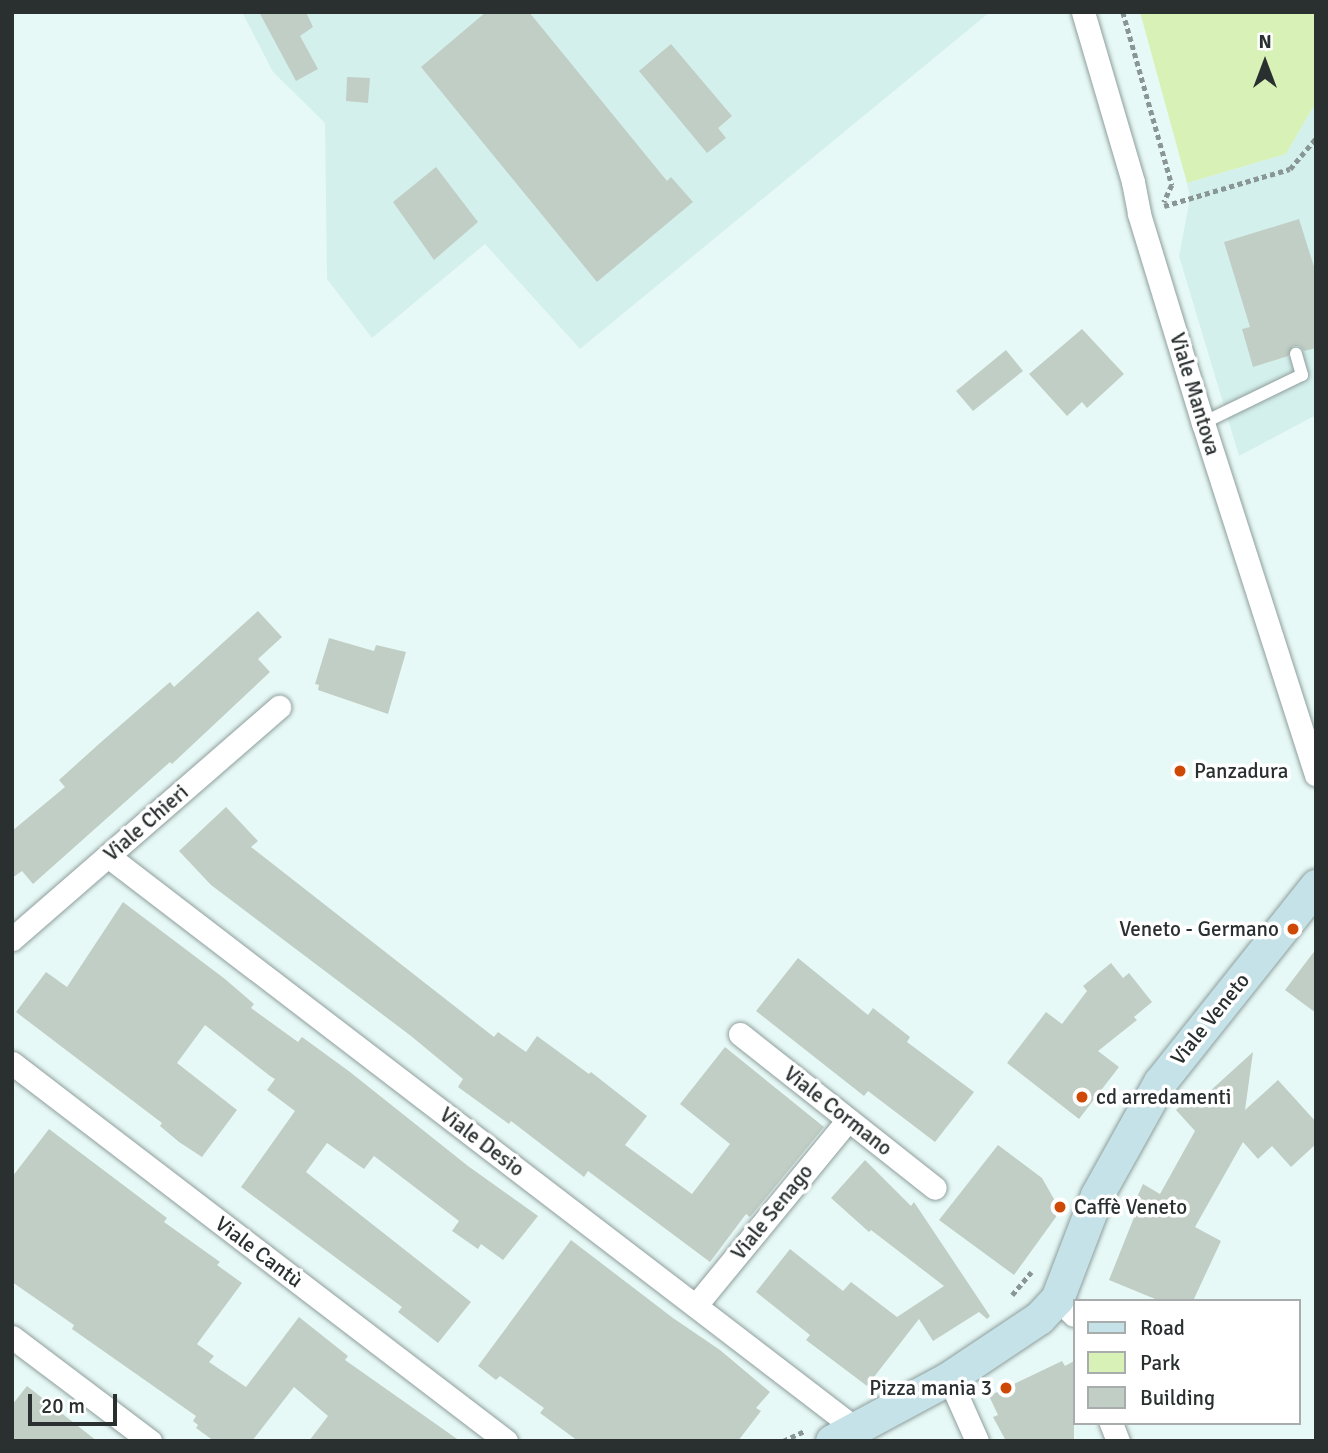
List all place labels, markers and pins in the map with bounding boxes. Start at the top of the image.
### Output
place label: Panzadura [1194,758,1288,784]
marker: Panzadura [1172,763,1188,779]
place label: Veneto - Germano [1119,916,1279,942]
marker: Veneto - Germano [1285,921,1301,937]
place label: cd arredamenti [1096,1084,1232,1110]
marker: cd arredamenti [1074,1089,1090,1105]
place label: Caffè Veneto [1074,1194,1187,1220]
marker: Caffè Veneto [1052,1199,1068,1215]
place label: Pizza mania 3 [869,1375,992,1401]
marker: Pizza mania 3 [998,1380,1014,1396]

